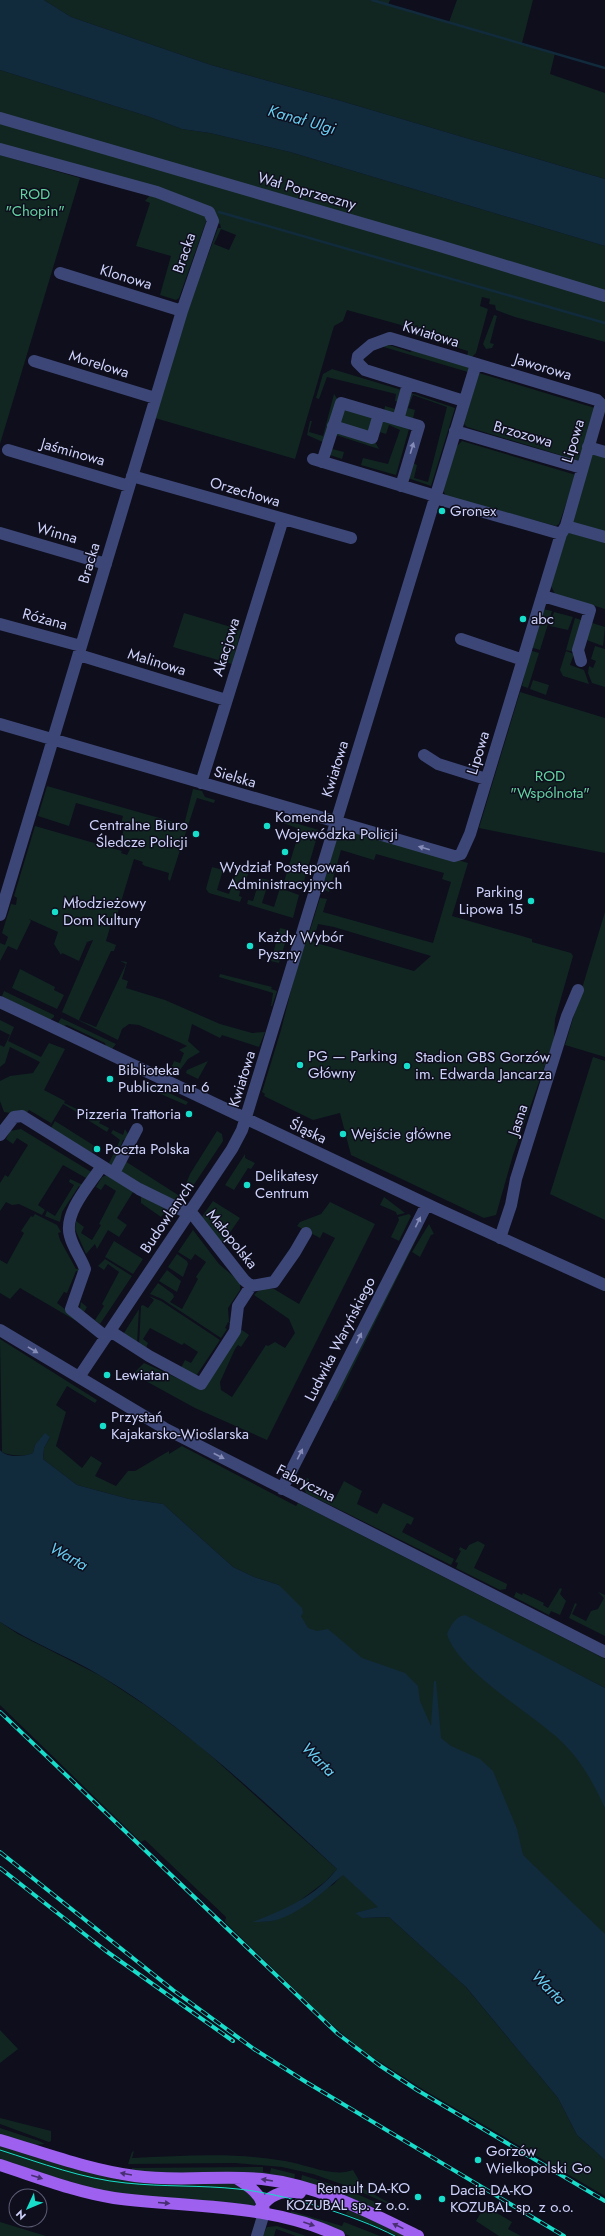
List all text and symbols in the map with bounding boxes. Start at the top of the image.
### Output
water label: Kanał Ulgi [265,99,339,140]
street label: Wał Poprzeczny [255,166,359,216]
park label: ROD "Chopin" [5,183,65,222]
street label: Bracka [167,230,201,276]
street label: Klonowa [97,259,155,295]
street label: Kwiatowa [400,315,462,353]
street label: Morelowa [66,344,132,384]
street label: Jaworowa [510,347,575,386]
street label: Brzozowa [491,415,555,453]
street label: Lipowa [556,416,590,466]
street label: Jaśminowa [36,432,108,472]
one-way arrow [409,442,415,454]
street label: Orzechowa [207,471,283,513]
place label: Gronex [450,500,497,522]
marker: Gronex [437,506,447,516]
street label: Winna [34,517,80,549]
street label: Bracka [72,540,106,586]
street label: Różana [20,602,70,636]
place label: abc [531,608,554,630]
marker: abc [518,614,528,624]
street label: Akacjowa [207,615,245,679]
street label: Malinowa [125,643,189,681]
street label: Lipowa [461,728,495,778]
street label: Kwiatowa [316,738,354,800]
street label: Sielska [211,760,259,794]
park label: ROD "Wspólnota" [510,765,590,804]
place label: Komenda Wojewódzka Policji [275,806,398,845]
place label: Centralne Biuro Śledcze Policji [89,814,188,853]
marker: Komenda Wojewódzka Policji [262,821,272,831]
marker: Centralne Biuro Śledcze Policji [191,829,201,839]
one-way arrow [418,845,430,851]
marker: Wydział Postępowań Administracyjnych [280,847,290,857]
place label: Wydział Postępowań Administracyjnych [219,856,351,895]
place label: Parking Lipowa 15 [459,881,523,920]
place label: Młodzieżowy Dom Kultury [63,892,146,931]
marker: Parking Lipowa 15 [526,896,536,906]
marker: Młodzieżowy Dom Kultury [50,907,60,917]
place label: Każdy Wybór Pyszny [258,926,344,965]
marker: Każdy Wybór Pyszny [245,941,255,951]
place label: PG — Parking Główny [308,1045,397,1084]
place label: Stadion GBS Gorzów im. Edwarda Jancarza [415,1046,552,1085]
street label: Kwiatowa [223,1048,261,1110]
place label: Biblioteka Publiczna nr 6 [118,1059,210,1098]
marker: PG — Parking Główny [295,1060,305,1070]
marker: Stadion GBS Gorzów im. Edwarda Jancarza [402,1061,412,1071]
marker: Biblioteka Publiczna nr 6 [105,1074,115,1084]
street label: Jasna [502,1101,533,1140]
place label: Pizzeria Trattoria [77,1103,181,1125]
marker: Pizzeria Trattoria [184,1109,194,1119]
street label: Śląska [286,1113,330,1149]
place label: Wejście główne [351,1123,452,1145]
marker: Wejście główne [338,1129,348,1139]
place label: Poczta Polska [105,1138,190,1160]
marker: Poczta Polska [92,1144,102,1154]
place label: Delikatesy Centrum [255,1165,318,1204]
street label: Budowlanych [135,1177,199,1257]
marker: Delikatesy Centrum [242,1180,252,1190]
street label: Małopolska [201,1204,263,1274]
one-way arrow [415,1217,421,1228]
street label: Ludwika Waryńskiego [299,1273,381,1405]
one-way arrow [356,1333,362,1344]
one-way arrow [27,1346,39,1353]
place label: Lewiatan [115,1364,169,1386]
marker: Lewiatan [102,1370,112,1380]
place label: Przystań Kajakarsko-Wioślarska [111,1406,249,1445]
marker: Przystań Kajakarsko-Wioślarska [98,1421,108,1431]
one-way arrow [297,1448,303,1460]
one-way arrow [213,1453,225,1460]
street label: Fabryczna [273,1459,339,1507]
water label: Warta [45,1537,92,1576]
water label: Warta [296,1737,341,1782]
water label: Warta [526,1965,571,2010]
place label: Gorzów Wielkopolski Go [486,2140,592,2179]
marker: Gorzów Wielkopolski Go [473,2155,483,2165]
one-way arrow [120,2171,132,2177]
one-way arrow [32,2174,44,2180]
one-way arrow [261,2177,274,2183]
place label: Renault DA-KO KOZUBAL sp. z o.o. [286,2177,410,2216]
place label: Dacia DA-KO KOZUBAL sp. z o.o. [450,2179,574,2218]
north arrow [8,2188,48,2228]
marker: Renault DA-KO KOZUBAL sp. z o.o. [413,2192,423,2202]
marker: Dacia DA-KO KOZUBAL sp. z o.o. [437,2194,447,2204]
one-way arrow [158,2199,170,2206]
text: N [12,2206,30,2224]
one-way arrow [304,2221,316,2227]
one-way arrow [392,2223,404,2229]

